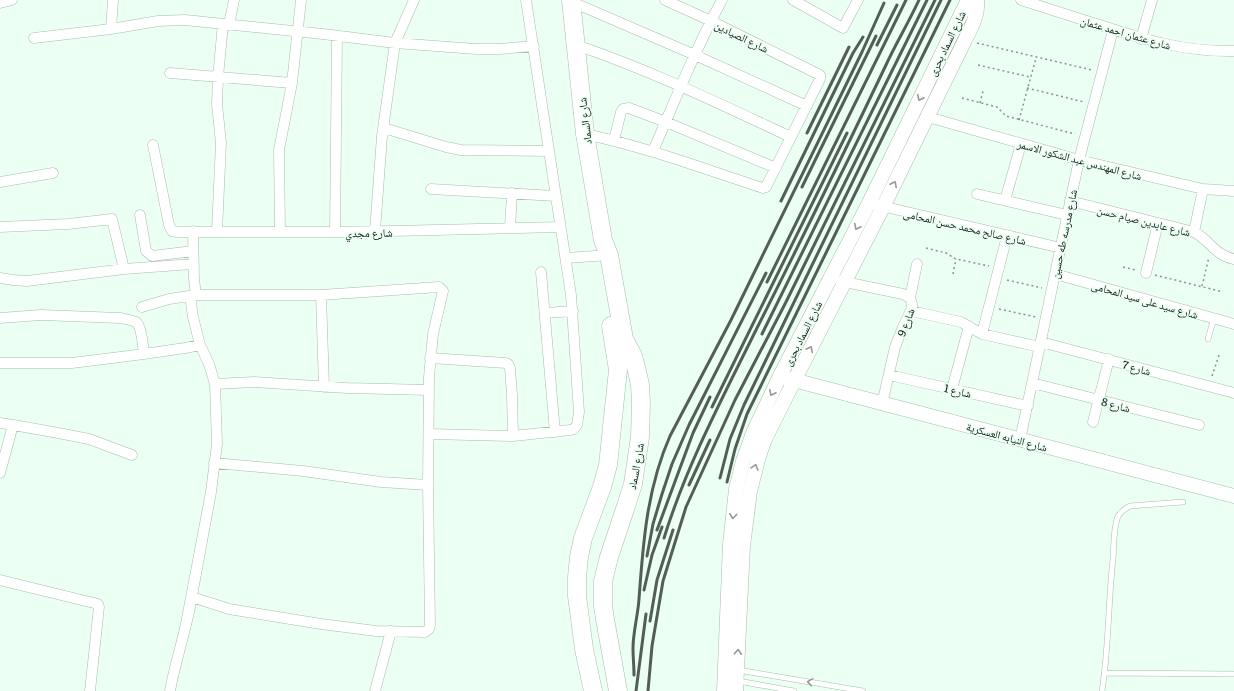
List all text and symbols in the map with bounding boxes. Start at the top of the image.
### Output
street label: شارع السماد بحرى [923,8,969,78]
street label: شارع عثمان احمد عثمان [1079,11,1173,53]
street label: شارع الصيادين [712,16,772,56]
one-way arrow [917,94,925,101]
street label: شارع السماد [573,97,595,145]
street label: شارع المهندس عبد الشكور الاسمر [1015,134,1144,183]
one-way arrow [889,180,897,188]
street label: شارع مدرسه طه حسين [1046,188,1080,280]
street label: شارع عابدين صيام حسن [1096,201,1192,239]
street label: شارع صالح محمد حسن المحامى [902,204,1028,248]
one-way arrow [854,223,861,231]
street label: شارع مجدي [345,224,393,242]
street label: شارع سيد على سيد المحامى [1090,276,1200,322]
street label: شارع السماد بحرى [779,298,825,368]
street label: شارع 9 [892,306,918,338]
one-way arrow [805,346,813,354]
street label: شارع 7 [1121,356,1153,378]
street label: شارع 1 [943,379,973,401]
one-way arrow [769,389,777,396]
street label: شارع 8 [1100,393,1132,415]
street label: شارع النيابه العسكرية [965,417,1049,455]
street label: شارع السماد [623,441,647,491]
one-way arrow [751,464,759,471]
one-way arrow [729,513,738,519]
one-way arrow [734,649,742,655]
one-way arrow [807,678,814,687]

